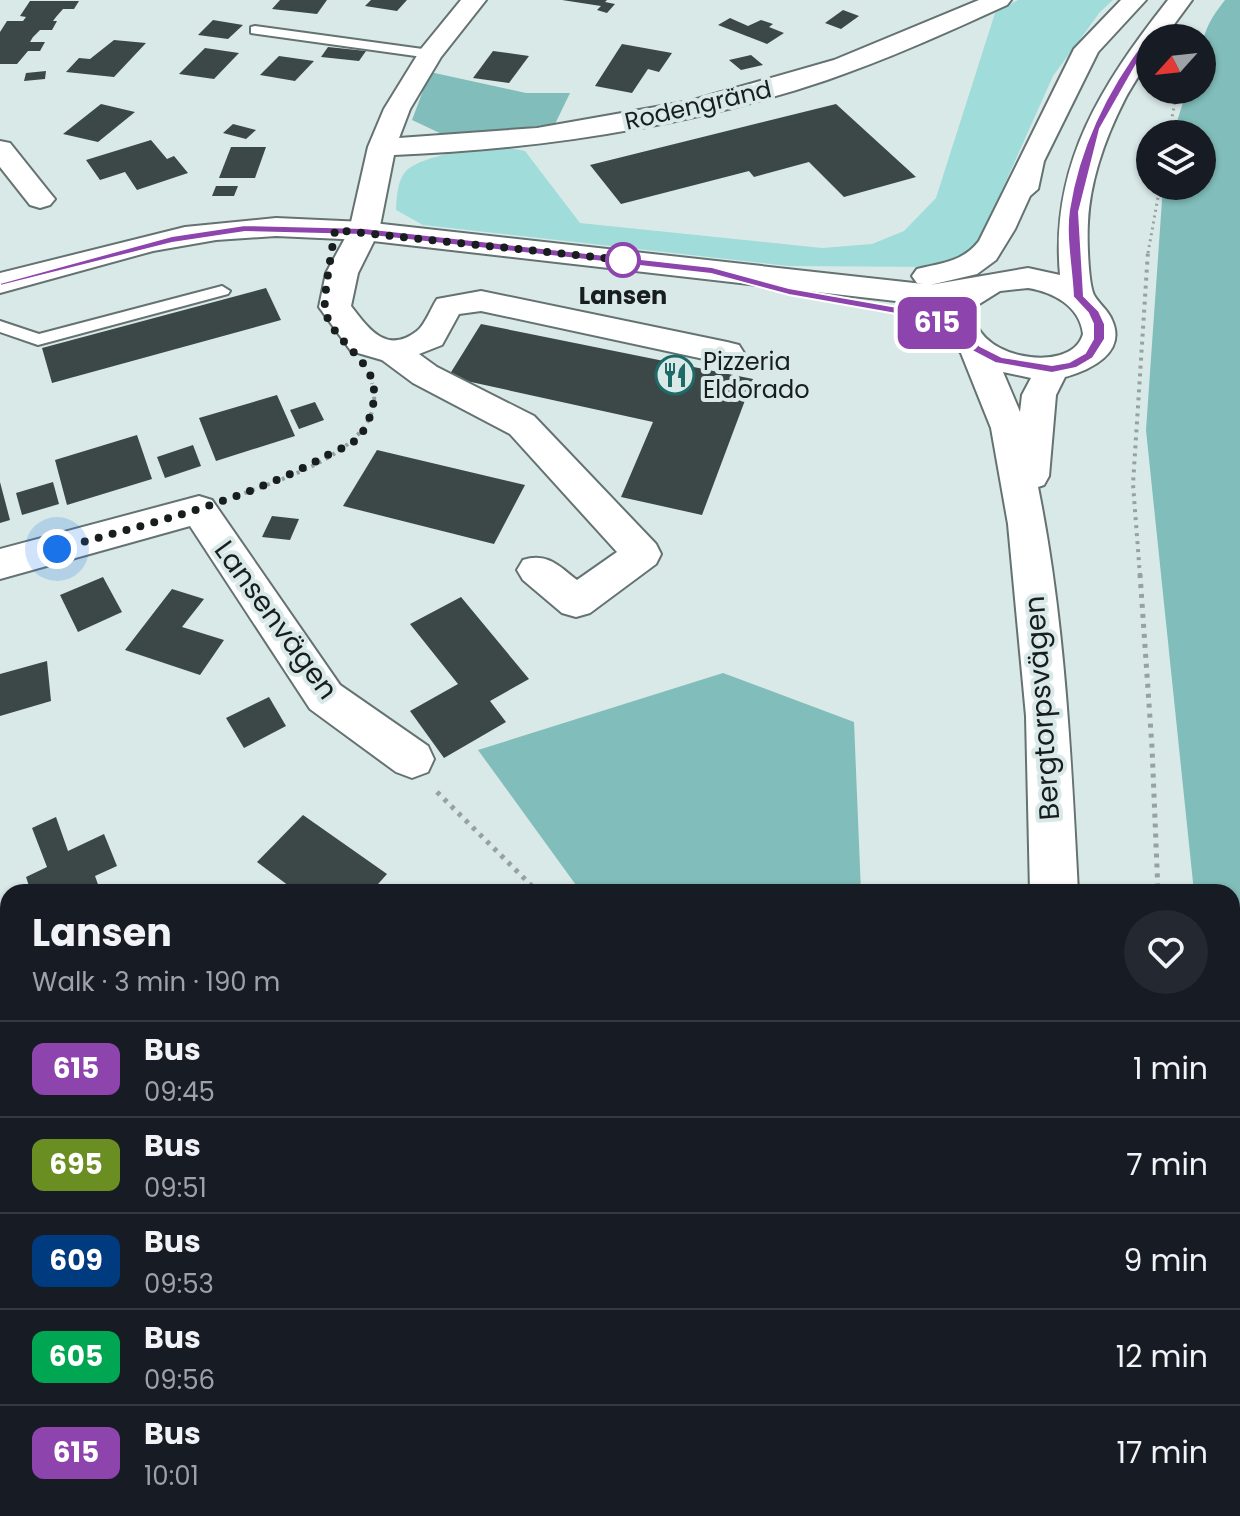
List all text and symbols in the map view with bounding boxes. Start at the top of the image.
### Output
north arrow [1136,24,1216,104]
map controls [1136,24,1216,200]
street label: Rodengränd [621,72,775,138]
button: layers [1136,120,1216,200]
marker: Lansen [606,243,640,277]
place label: Lansen [579,279,667,312]
line badge: 615 [891,297,983,349]
text: 615 [914,303,960,342]
place label: Pizzeria Eldorado [703,345,810,406]
restaurant icon: Pizzeria Eldorado [654,354,696,396]
your location [37,529,77,569]
street label: Lansenvägen [205,533,347,707]
street label: Bergtorpsvägen [1015,594,1069,822]
text: Lansen [32,906,172,959]
button: heart [1124,910,1208,994]
text: Walk · 3 min · 190 m [32,964,280,1000]
text: Bus [144,1028,201,1071]
text: 1 min [1133,1047,1208,1090]
text: 615 [53,1049,99,1088]
text: 09:45 [144,1074,215,1110]
text: Bus [144,1124,201,1167]
text: 7 min [1126,1143,1208,1186]
text: 695 [49,1145,103,1184]
text: 09:51 [144,1170,207,1206]
text: Bus [144,1220,201,1263]
text: 9 min [1124,1239,1208,1282]
text: 609 [49,1241,103,1280]
text: 09:53 [144,1266,214,1302]
text: Bus [144,1316,201,1359]
text: 12 min [1116,1335,1208,1378]
text: 605 [49,1337,103,1376]
text: 09:56 [144,1362,215,1398]
text: Bus [144,1412,201,1455]
text: 17 min [1117,1431,1208,1474]
text: 615 [53,1433,99,1472]
text: 10:01 [144,1458,199,1494]

